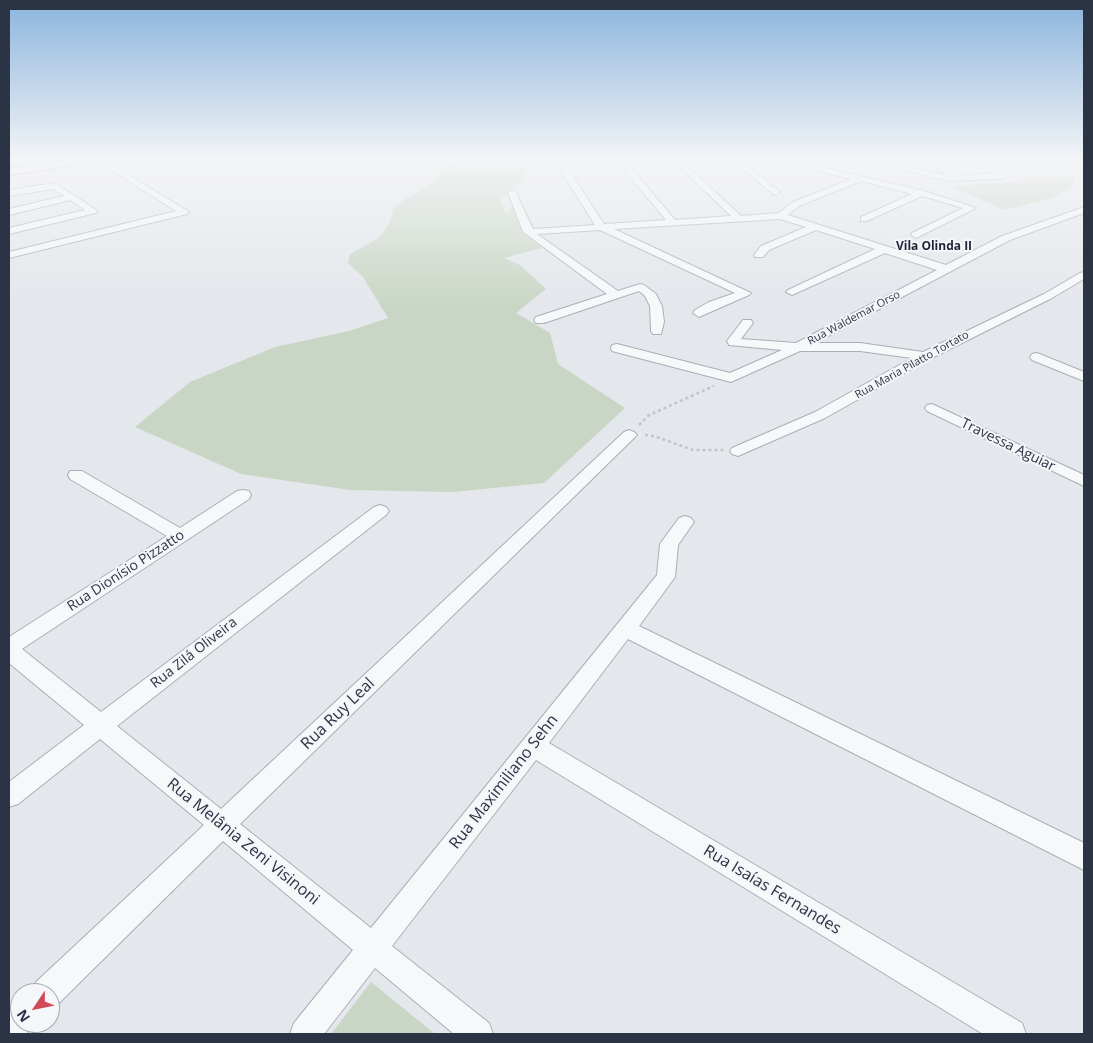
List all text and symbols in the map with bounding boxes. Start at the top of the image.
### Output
district label: Vila Olinda II [896,240,972,254]
street label: Rua Waldemar Orso [805,288,903,348]
street label: Rua Maria Pilatto Tortato [853,328,971,402]
street label: Travessa Aguiar [958,415,1058,475]
street label: Rua Dionísio Pizzatto [64,527,188,615]
street label: Rua Zilá Oliveira [147,614,241,692]
street label: Rua Ruy Leal [297,674,379,754]
street label: Rua Maximiliano Sehn [446,711,562,853]
street label: Rua Melânia Zeni Visinoni [163,775,323,909]
street label: Rua Isaías Fernandes [700,841,844,939]
north arrow [10,983,60,1033]
text: N [12,1006,34,1026]

